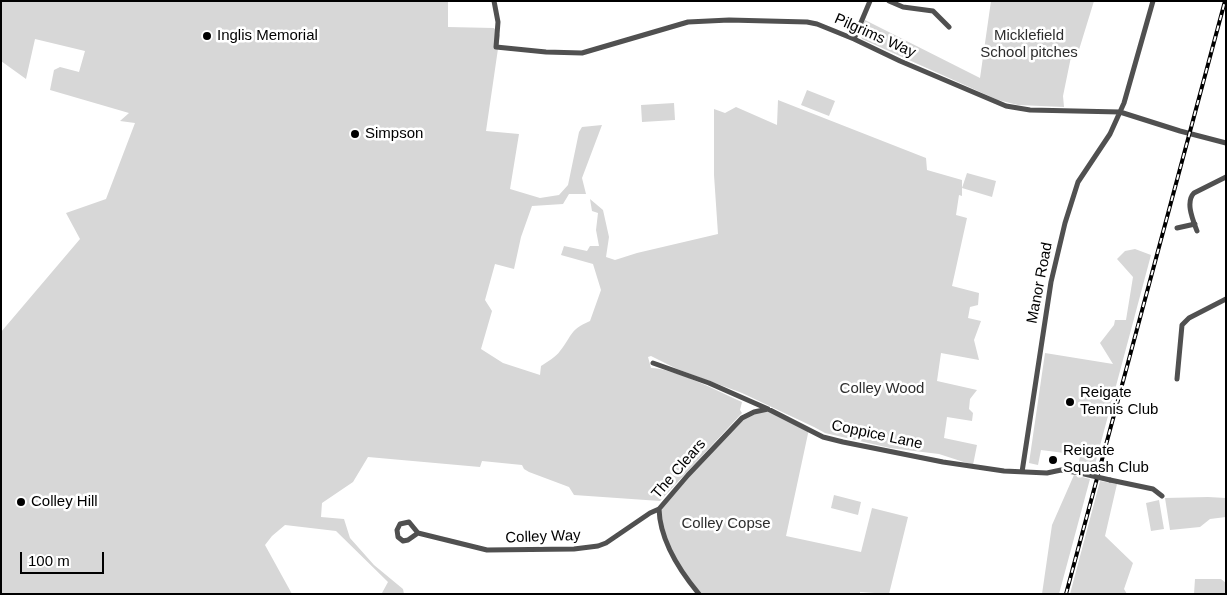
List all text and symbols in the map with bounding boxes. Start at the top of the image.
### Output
street label: Pilgrims Way [832,10,918,62]
place label: Inglis Memorial [217,27,318,45]
park label: Micklefield School pitches [980,27,1078,62]
marker: Inglis Memorial [201,30,213,42]
place label: Simpson [365,125,423,143]
marker: Simpson [349,128,361,140]
street label: Manor Road [1023,241,1057,325]
park label: Colley Wood [840,380,924,398]
place label: Reigate Tennis Club [1080,384,1158,419]
marker: Reigate Tennis Club [1064,396,1076,408]
street label: Coppice Lane [830,417,924,453]
street label: The Clears [648,435,710,503]
place label: Reigate Squash Club [1063,442,1149,477]
marker: Reigate Squash Club [1047,454,1059,466]
place label: Colley Hill [31,493,98,511]
marker: Colley Hill [15,496,27,508]
park label: Colley Copse [681,515,771,533]
street label: Colley Way [505,527,581,547]
scale bar [22,542,106,574]
text: 100 m [28,552,70,569]

